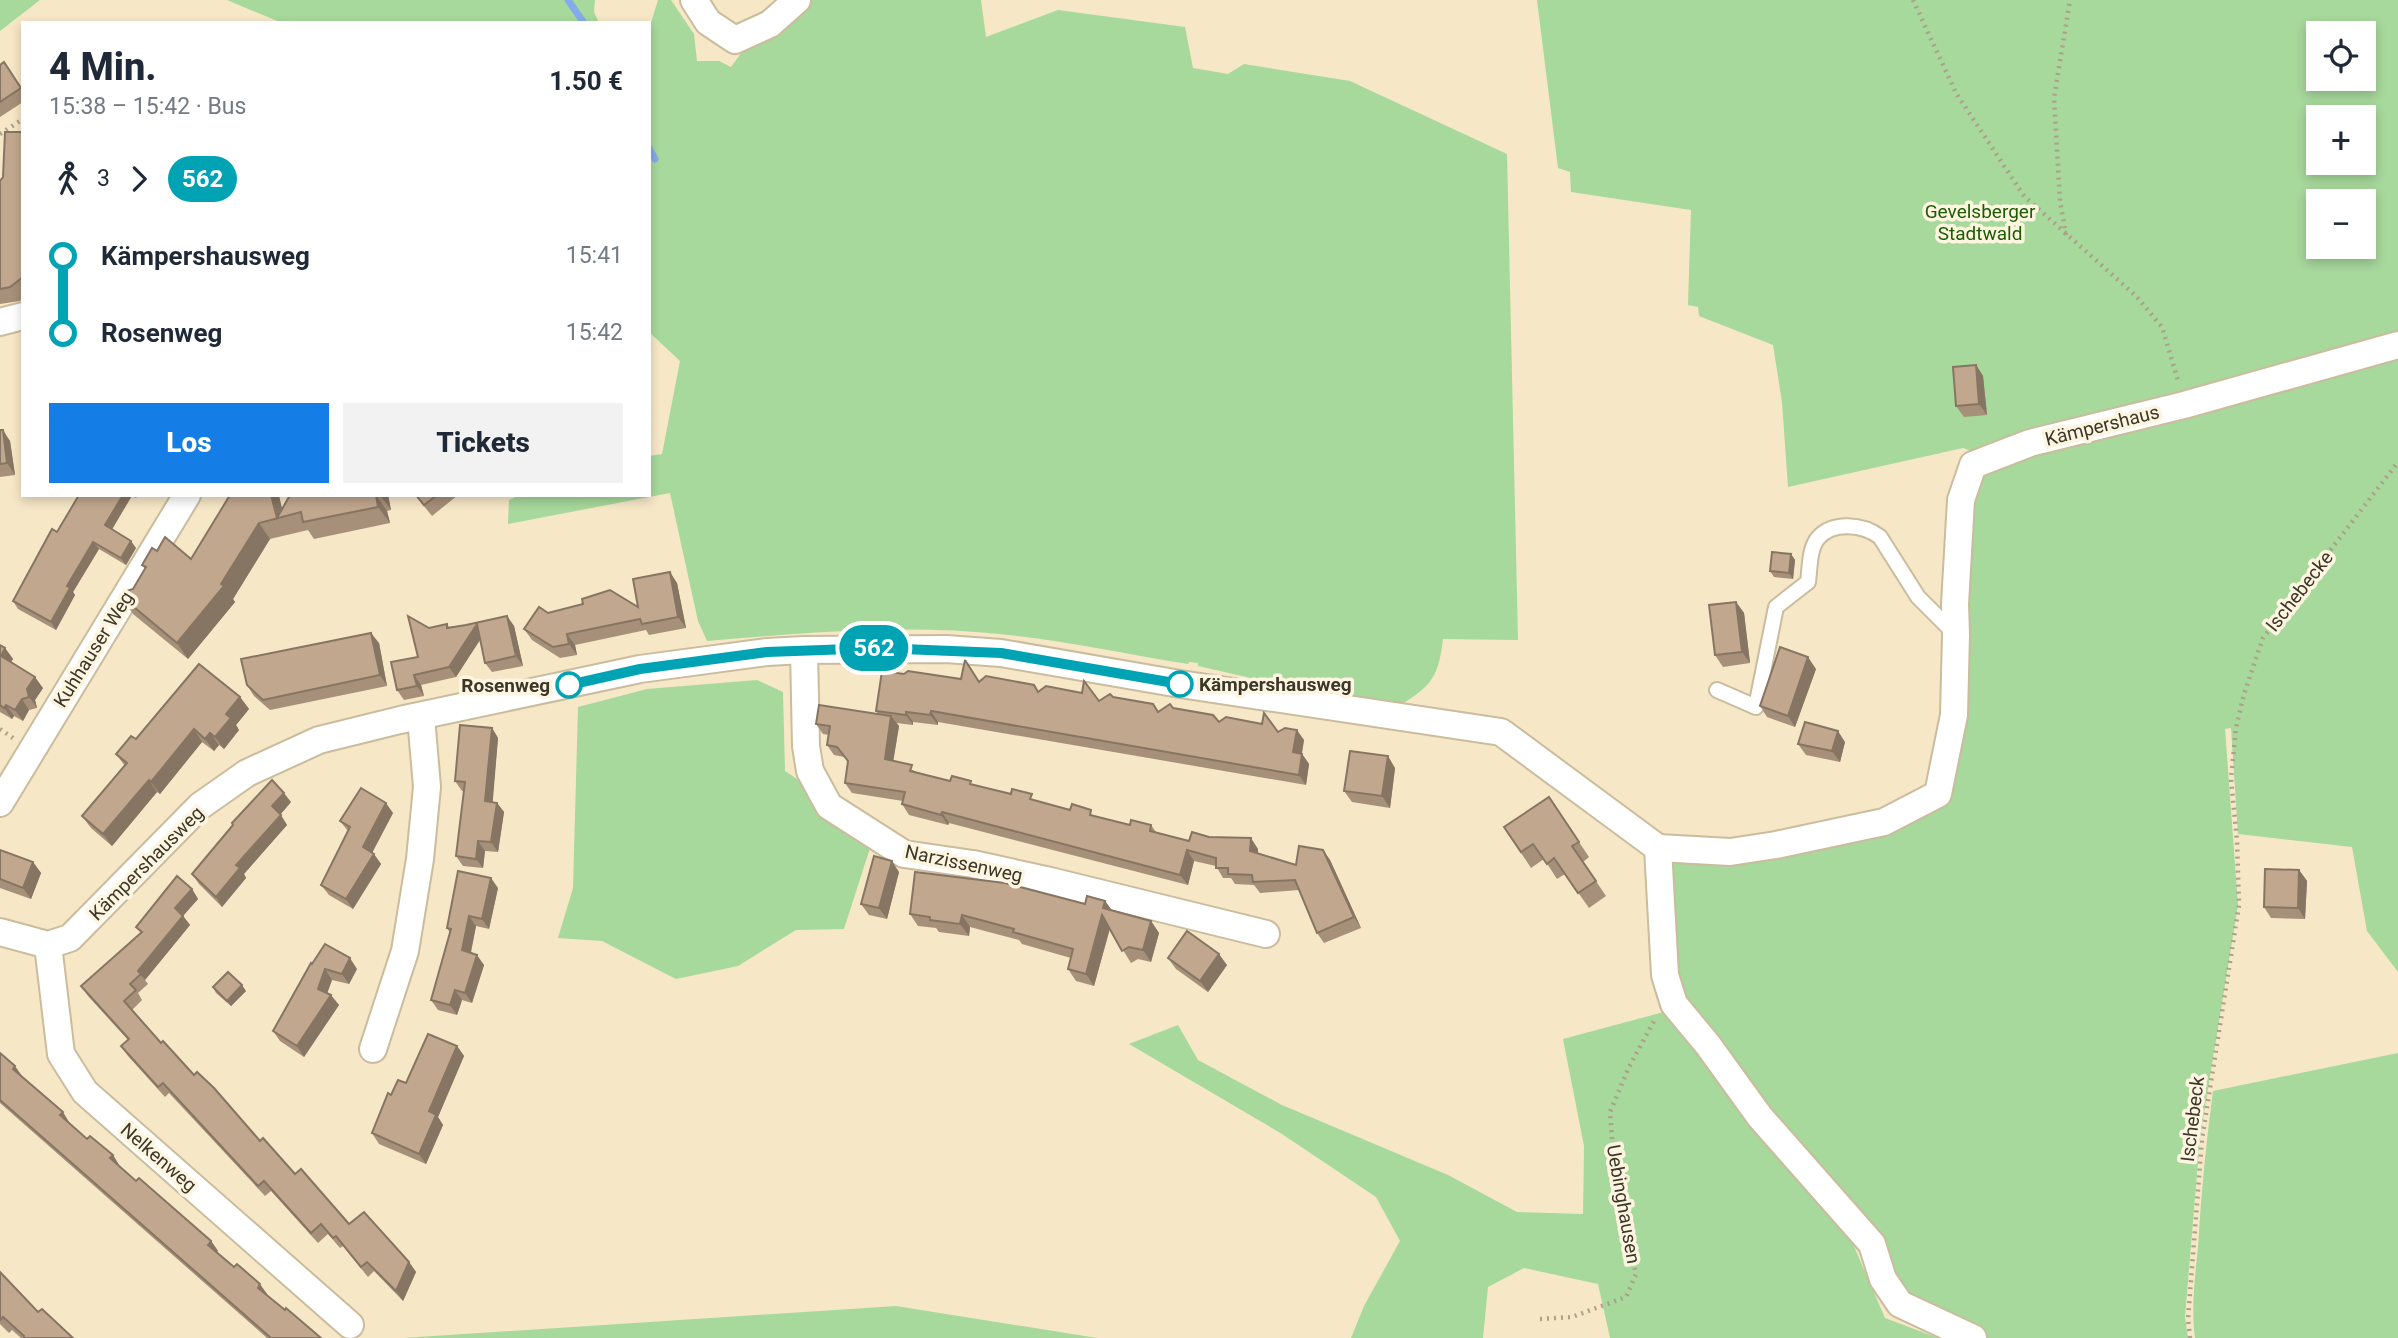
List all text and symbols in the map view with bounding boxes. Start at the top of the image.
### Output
map controls [2306,21,2376,259]
button: locate [2306,21,2376,91]
text: 4 Min. [49,45,157,89]
text: 1.50 € [549,66,623,96]
text: 15:38 – 15:42 · Bus [49,93,246,120]
button: + [2306,105,2376,175]
icon: walk [49,160,87,198]
icon: forward [120,160,158,198]
text: 3 [97,165,110,192]
text: 562 [182,165,223,193]
button: − [2306,189,2376,259]
park label: Gevelsberger Stadtwald [1925,200,2036,245]
text: Kämpershausweg [101,241,310,271]
text: 15:41 [566,242,623,269]
text: Rosenweg [101,318,222,348]
text: 15:42 [566,319,623,346]
street label: Kämpershaus [2043,400,2162,451]
button: Los [49,403,329,483]
button: Tickets [343,403,623,483]
street label: Ischebecke [2261,547,2338,636]
street label: Kuhhauser Weg [49,587,138,711]
line badge: 562 [834,625,914,671]
text: 562 [853,634,895,662]
marker: Kämpershausweg [1167,671,1193,697]
marker: Rosenweg [556,672,582,698]
place label: Kämpershausweg [1199,673,1352,696]
place label: Rosenweg [461,674,550,697]
street label: Kämpershausweg [84,801,208,925]
street label: Narzissenweg [903,840,1025,887]
street label: Ischebeck [2176,1075,2209,1163]
street label: Nelkenweg [116,1118,201,1197]
street label: Uebinghausen [1602,1143,1645,1265]

